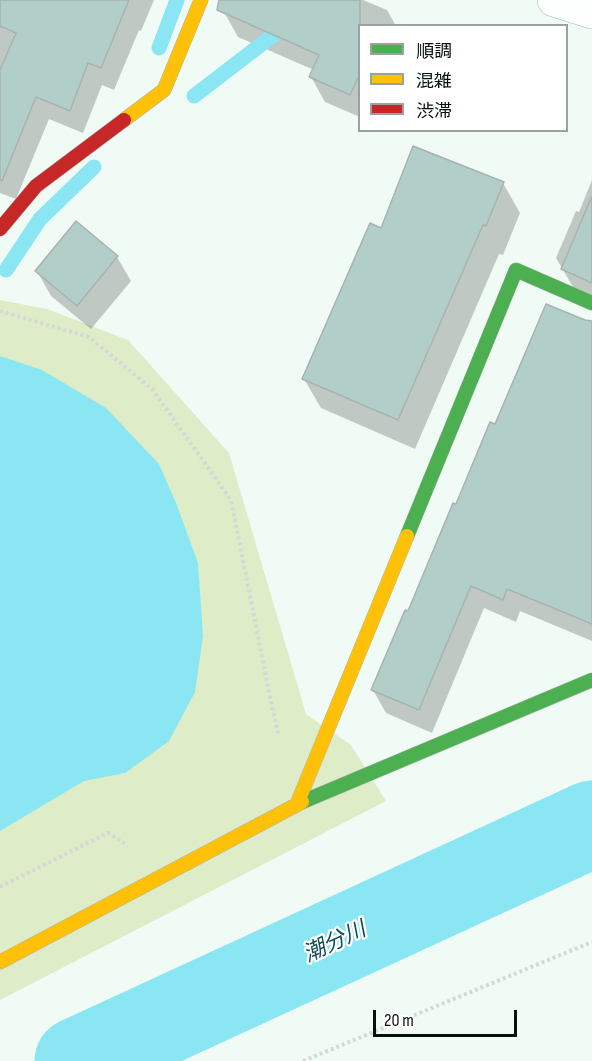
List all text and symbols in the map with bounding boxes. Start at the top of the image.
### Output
legend [358,24,568,132]
text: 順調 [416,41,452,62]
text: 混雑 [416,71,452,92]
text: 渋滞 [416,101,452,122]
water label: 潮分川 [300,917,370,969]
scale bar [376,998,520,1036]
text: 20 m [384,1010,414,1031]

